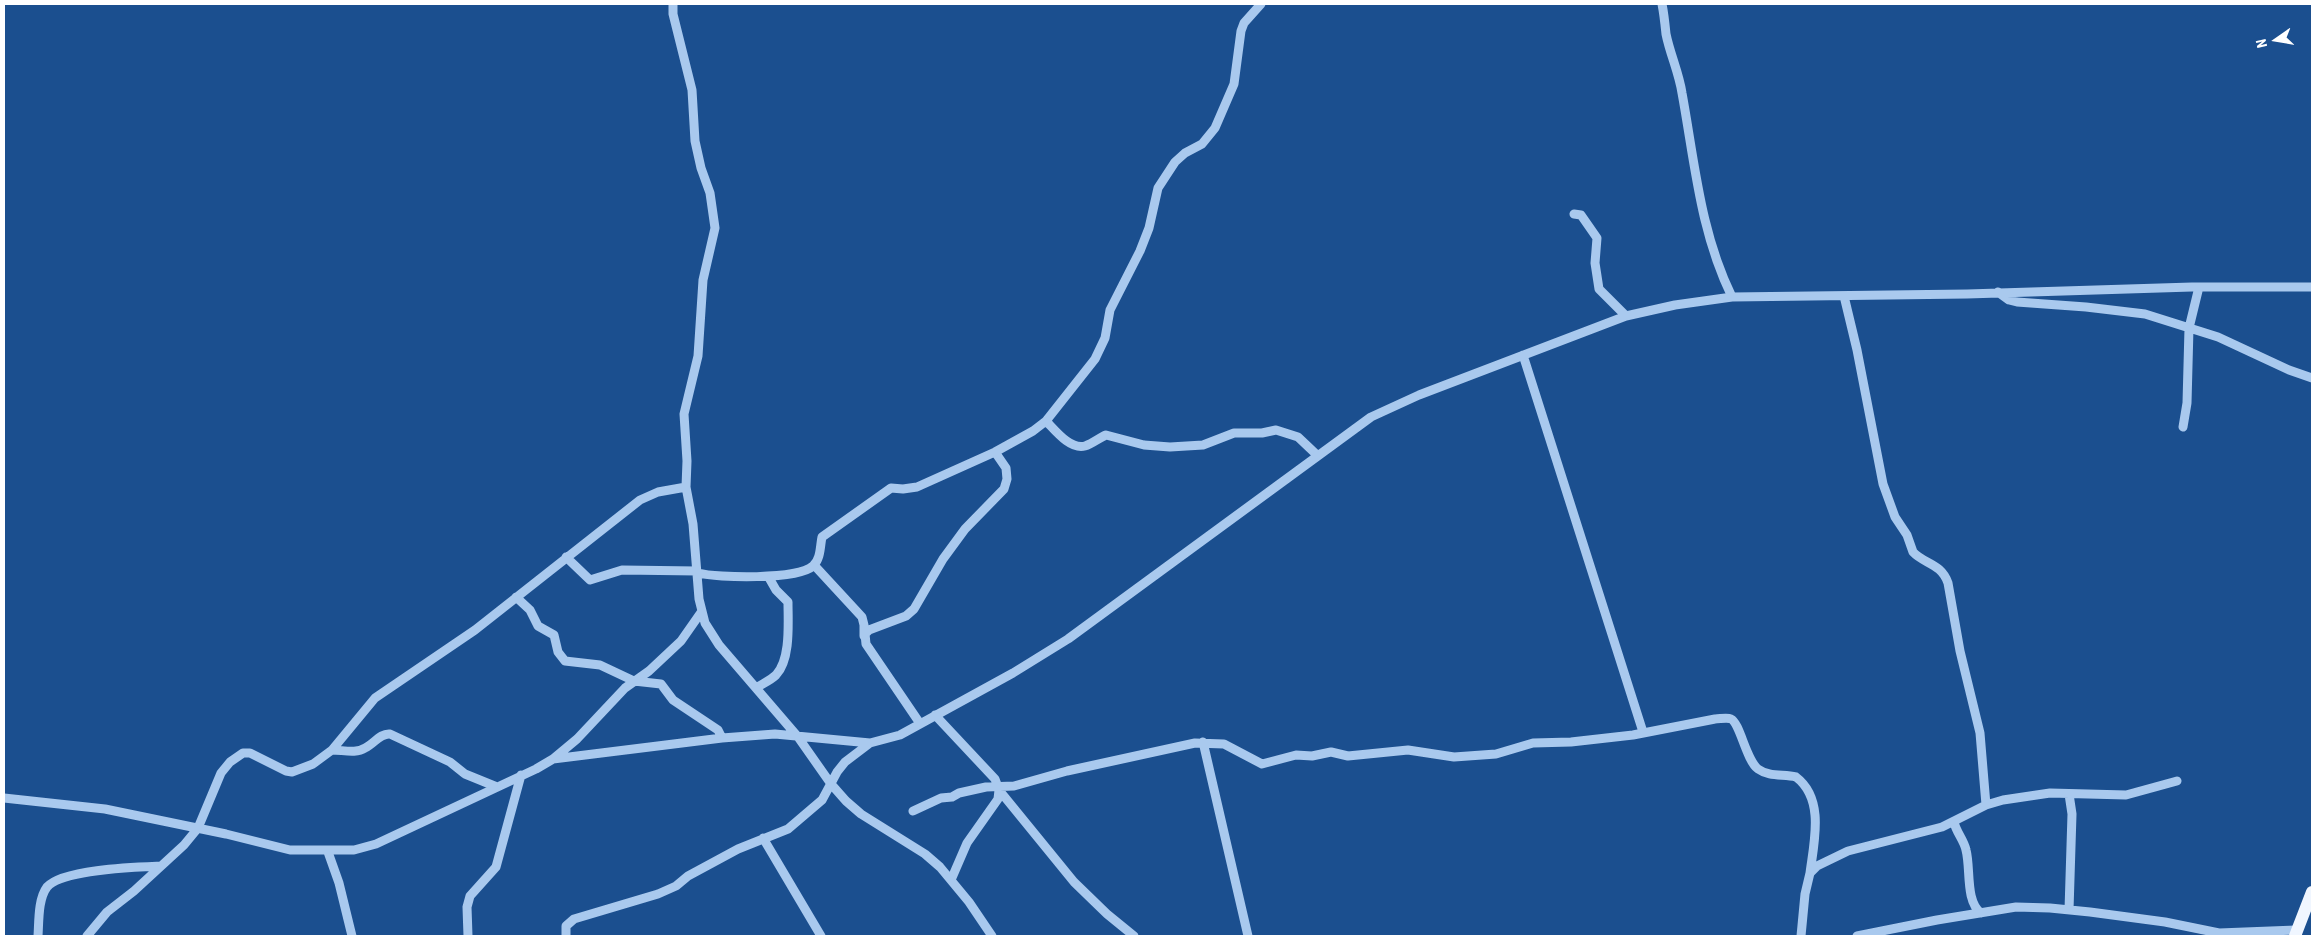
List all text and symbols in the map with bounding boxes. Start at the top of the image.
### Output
north arrow [2251,15,2301,65]
text: N [2253,37,2270,49]

